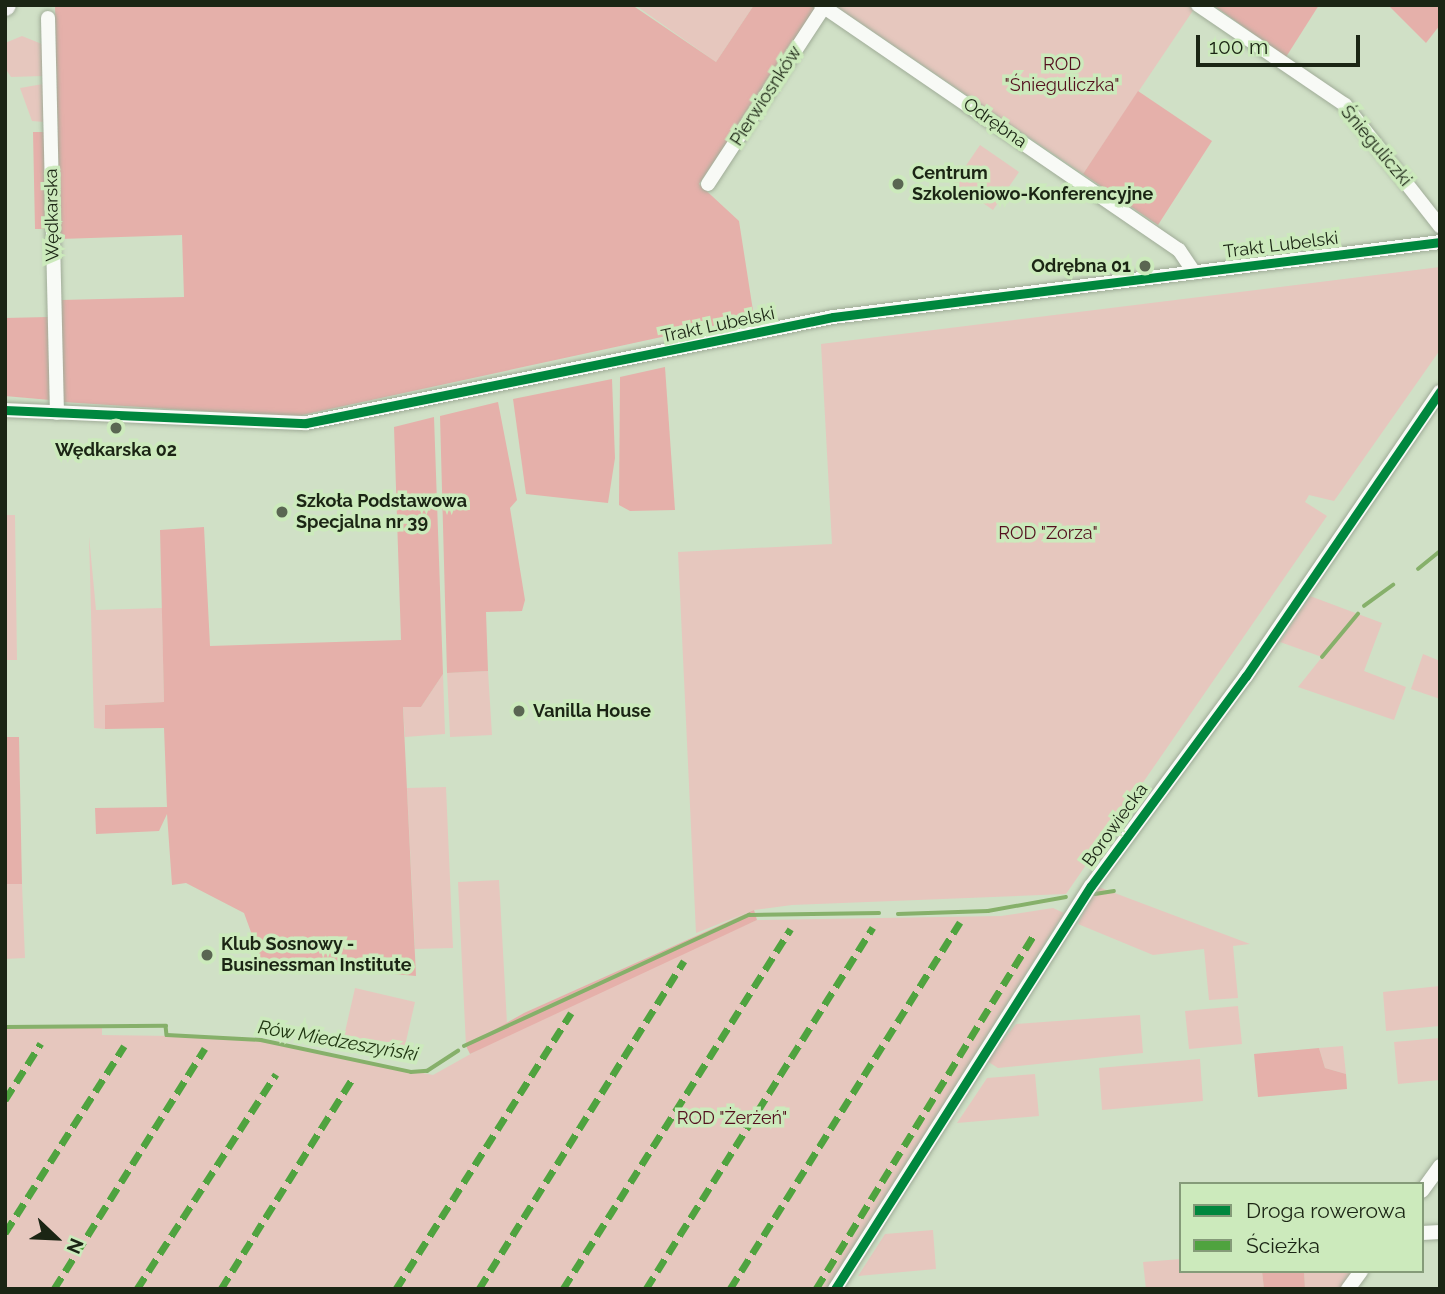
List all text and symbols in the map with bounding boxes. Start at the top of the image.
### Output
scale bar [1200,21,1364,65]
text: 100 m [1209,34,1268,59]
street label: Pierwiosnków [726,42,806,150]
park label: ROD "Śnieguliczka" [1005,54,1119,96]
street label: Odrębna [959,93,1031,153]
street label: Śnieguliczki [1336,101,1416,191]
place label: Centrum Szkoleniowo-Konferencyjne [912,163,1153,206]
street label: Wędkarska [40,168,64,262]
marker: Centrum Szkoleniowo-Konferencyjne [890,176,906,192]
street label: Trakt Lubelski [1222,227,1340,263]
place label: Odrębna 01 [1031,255,1131,277]
marker: Odrębna 01 [1137,258,1153,274]
street label: Trakt Lubelski [659,302,777,348]
marker: Wędkarska 02 [108,420,124,436]
place label: Wędkarska 02 [55,439,177,461]
place label: Szkoła Podstawowa Specjalna nr 39 [296,491,467,534]
marker: Szkoła Podstawowa Specjalna nr 39 [274,504,290,520]
park label: ROD "Zorza" [998,522,1098,544]
place label: Vanilla House [533,700,651,722]
marker: Vanilla House [511,703,527,719]
street label: Borowiecka [1078,779,1152,871]
place label: Klub Sosnowy - Businessman Institute [221,934,411,976]
marker: Klub Sosnowy - Businessman Institute [199,947,215,963]
water label: Rów Miedzeszyński [256,1016,420,1066]
park label: ROD "Żerżeń" [677,1107,787,1129]
legend [1179,1182,1424,1273]
text: Droga rowerowa [1246,1198,1406,1223]
north arrow [21,1203,91,1273]
text: Ścieżka [1246,1233,1320,1258]
text: N [62,1235,88,1257]

